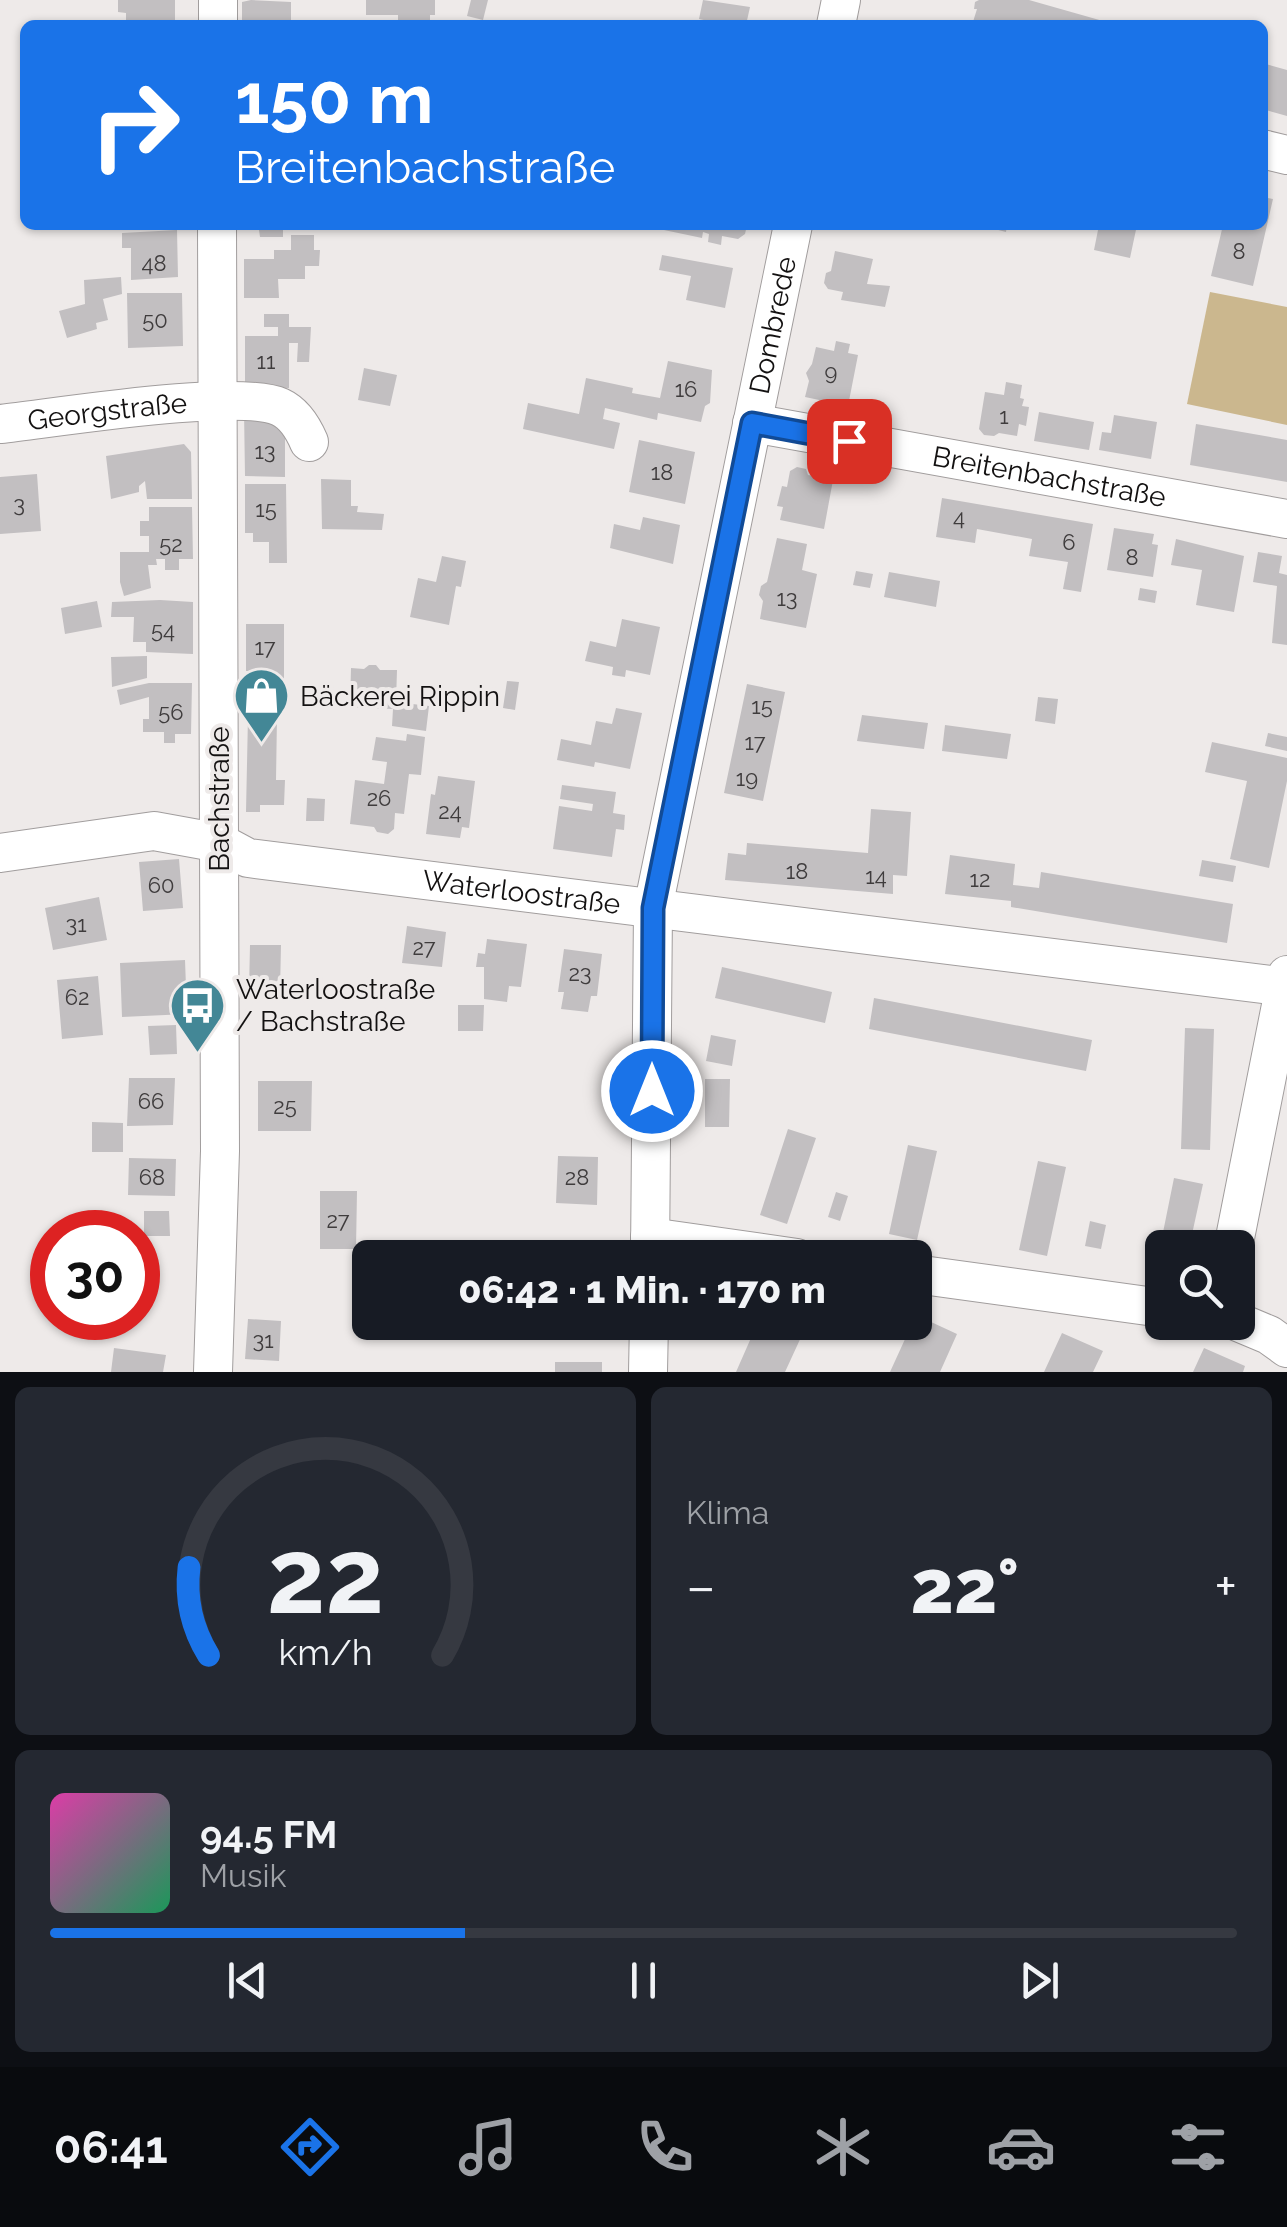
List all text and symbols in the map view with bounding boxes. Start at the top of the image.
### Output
text: 150 m [235,57,433,139]
icon: right [70,60,200,190]
text: Breitenbachstraße [235,141,615,194]
house number: 8 [1232,238,1246,264]
house number: 48 [141,250,167,276]
street label: Dombrede [743,254,803,397]
house number: 50 [142,307,168,333]
house number: 11 [257,348,275,374]
house number: 9 [825,359,837,385]
house number: 16 [675,376,697,402]
street label: Georgstraße [26,387,188,437]
pin [807,399,892,484]
house number: 1 [999,403,1009,429]
icon: arrive [822,414,877,469]
house number: 13 [254,438,276,464]
street label: Breitenbachstraße [930,440,1169,514]
house number: 18 [651,459,673,485]
house number: 3 [13,491,25,517]
house number: 15 [255,496,277,522]
house number: 4 [953,504,965,530]
house number: 6 [1062,529,1076,555]
house number: 52 [159,531,183,557]
house number: 8 [1125,544,1139,570]
house number: 13 [776,585,798,611]
house number: 54 [151,617,175,643]
house number: 17 [254,634,276,660]
shop icon: Bäckerei Rippin [231,666,291,745]
place label: Bäckerei Rippin [300,680,500,713]
house number: 15 [751,693,773,719]
house number: 56 [158,699,184,725]
street label: Bachstraße [203,726,236,872]
house number: 17 [744,729,766,755]
house number: 19 [736,765,758,791]
house number: 26 [367,785,391,811]
house number: 24 [438,798,462,824]
house number: 18 [786,858,808,884]
house number: 14 [865,863,887,889]
street label: Waterloostraße [421,864,622,921]
house number: 12 [970,866,990,892]
house number: 60 [148,872,174,898]
house number: 31 [65,911,87,937]
house number: 27 [412,934,436,960]
house number: 23 [568,960,592,986]
place label: Waterloostraße / Bachstraße [236,973,435,1038]
bus stop icon: Waterloostraße / Bachstraße [167,975,227,1054]
house number: 62 [65,984,89,1010]
position arrow [600,1039,704,1143]
house number: 66 [138,1088,164,1114]
house number: 25 [273,1093,297,1119]
house number: 68 [139,1164,165,1190]
house number: 28 [565,1164,589,1190]
house number: 27 [326,1207,350,1233]
speed limit sign: 30 [30,1210,160,1340]
map controls [1145,1230,1255,1340]
button: search [1145,1230,1255,1340]
text: 06:42 · 1 Min. · 170 m [458,1267,826,1312]
house number: 31 [252,1327,274,1353]
text: Klima [686,1494,769,1531]
text: 22 [267,1515,384,1637]
text: 22° [911,1542,1019,1631]
text: − [686,1554,716,1619]
text: + [1214,1554,1237,1619]
text: km/h [278,1631,373,1673]
text: 94.5 FM [200,1812,337,1857]
text: Musik [200,1857,286,1894]
icon: previous [220,1953,275,2008]
icon: pause [616,1953,671,2008]
icon: next [1012,1953,1067,2008]
icon: directions [275,2112,345,2182]
icon: music [453,2112,523,2182]
icon: phone [630,2112,700,2182]
icon: climate [808,2112,878,2182]
icon: car [986,2112,1056,2182]
icon: filters [1163,2112,1233,2182]
text: 06:41 [54,2121,168,2174]

